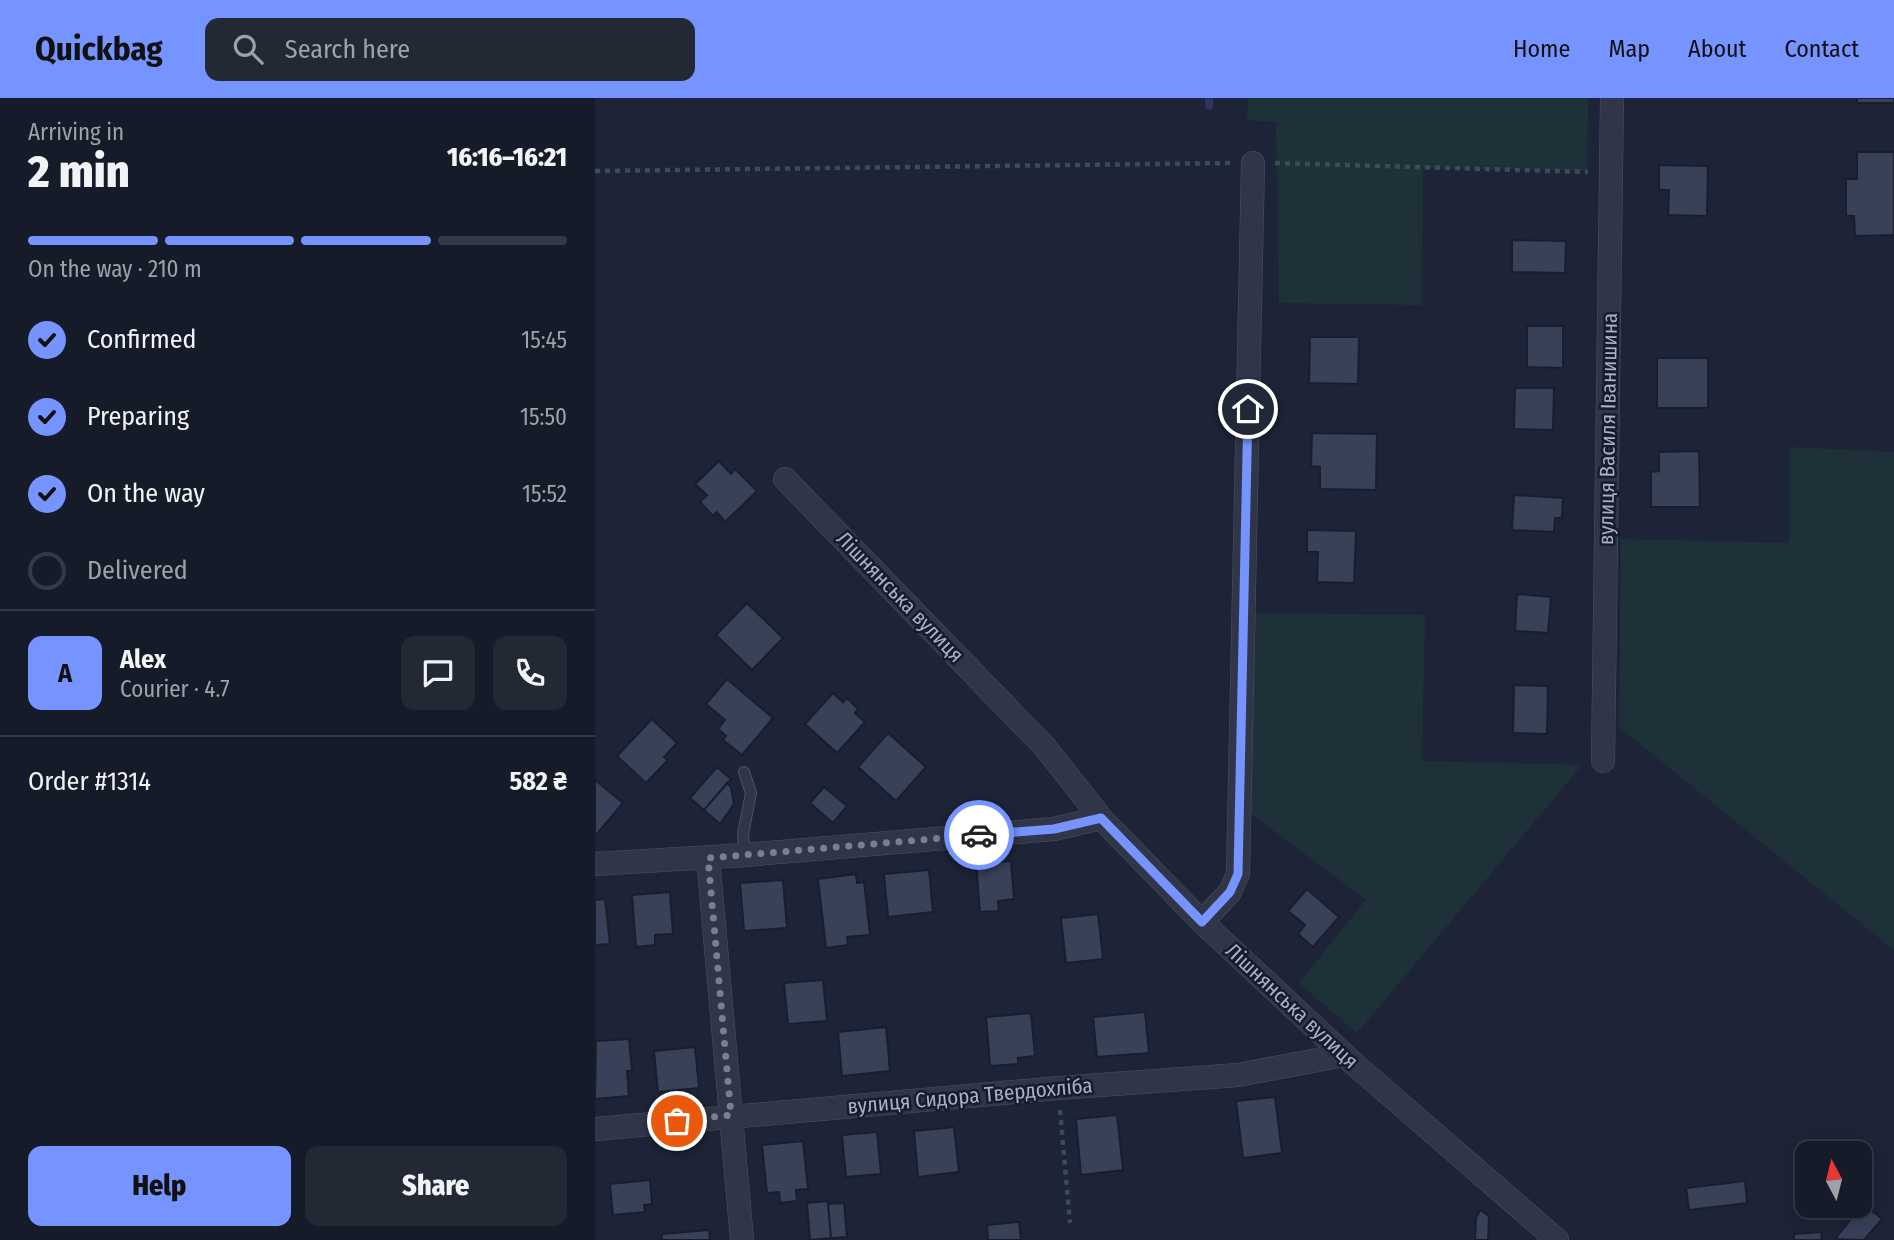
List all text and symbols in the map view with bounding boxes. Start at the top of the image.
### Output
search box [205,18,695,81]
text: Quickbag [35,29,163,69]
icon: search [229,30,267,68]
text: Search here [285,34,410,65]
text: Home [1513,35,1570,63]
text: Map [1608,35,1650,63]
text: About [1688,35,1746,63]
text: Contact [1784,35,1859,63]
text: Arriving in [28,118,124,146]
text: 16:16–16:21 [447,142,567,173]
text: 2 min [28,144,130,199]
text: On the way · 210 m [28,255,202,283]
street label: вулиця Василя Іванишина [1593,313,1623,545]
icon: check [28,321,66,359]
text: Confirmed [87,324,197,355]
text: 15:45 [521,326,567,354]
pin [1218,379,1278,439]
icon: home [1229,390,1267,428]
icon: check [28,398,66,436]
text: Preparing [87,401,189,432]
text: 15:50 [520,403,567,431]
icon: check [28,475,66,513]
text: On the way [87,478,205,509]
text: 15:52 [522,480,567,508]
street label: Лішнянська вулиця [831,526,969,668]
text: Delivered [87,555,188,586]
button: chat [401,636,475,710]
button: phone [493,636,567,710]
text: Alex [120,644,166,675]
text: A [58,658,72,689]
text: Courier · 4.7 [120,675,230,703]
text: Order #1314 [28,766,151,797]
text: 582 ₴ [509,766,567,797]
courier [944,800,1014,870]
icon: car [960,816,998,854]
street label: Лішнянська вулиця [1220,938,1364,1074]
street label: вулиця Сидора Твердохліба [846,1072,1094,1120]
pin [647,1091,707,1151]
icon: bag [658,1102,696,1140]
north arrow [1795,1141,1873,1218]
map controls [1795,1141,1872,1218]
button: Help [28,1146,291,1226]
button: Share [305,1146,567,1226]

